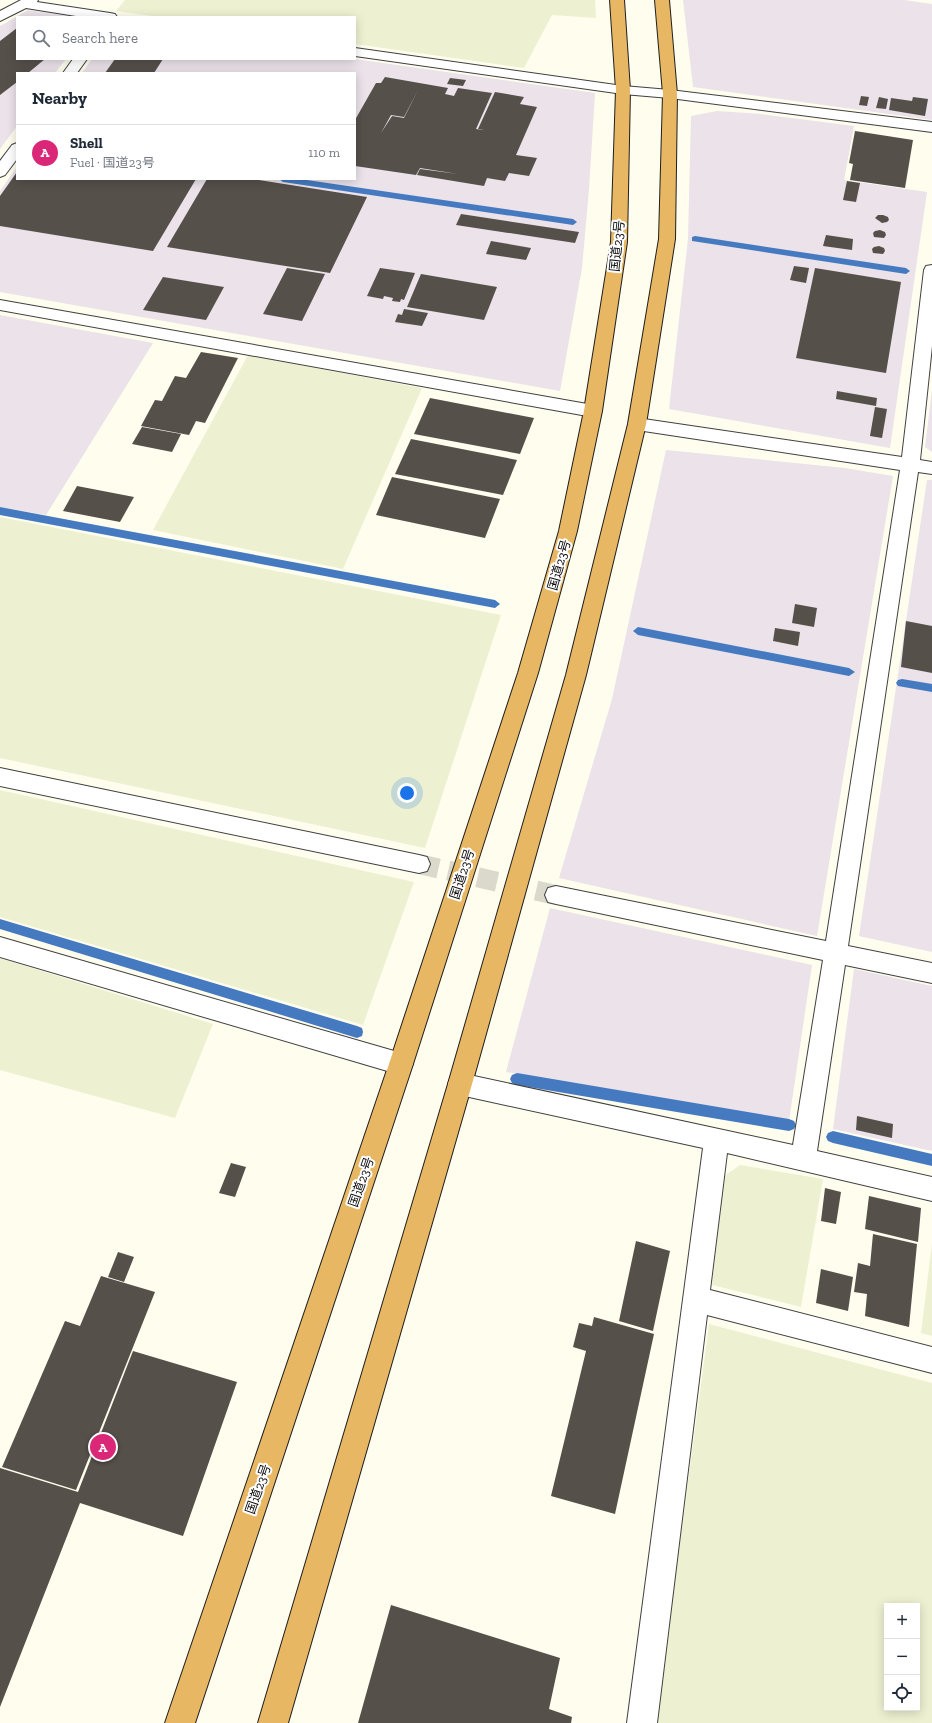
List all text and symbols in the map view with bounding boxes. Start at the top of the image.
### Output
search box [16,16,356,60]
icon: search [30,27,52,49]
text: Search here [62,29,138,47]
text: Nearby [32,88,87,108]
text: Shell [70,134,103,152]
text: A [41,145,49,160]
text: 110 m [308,145,340,160]
text: Fuel · 国道23号 [70,155,155,170]
street label: 国道23号 [607,219,627,273]
street label: 国道23号 [545,538,573,592]
your location [397,783,417,803]
street label: 国道23号 [447,847,477,901]
street label: 国道23号 [345,1155,377,1209]
pin: A [90,1432,116,1462]
street label: 国道23号 [242,1462,274,1516]
map controls [884,1603,920,1711]
button: + [884,1603,920,1639]
button: − [884,1639,920,1675]
button: locate [884,1675,920,1711]

